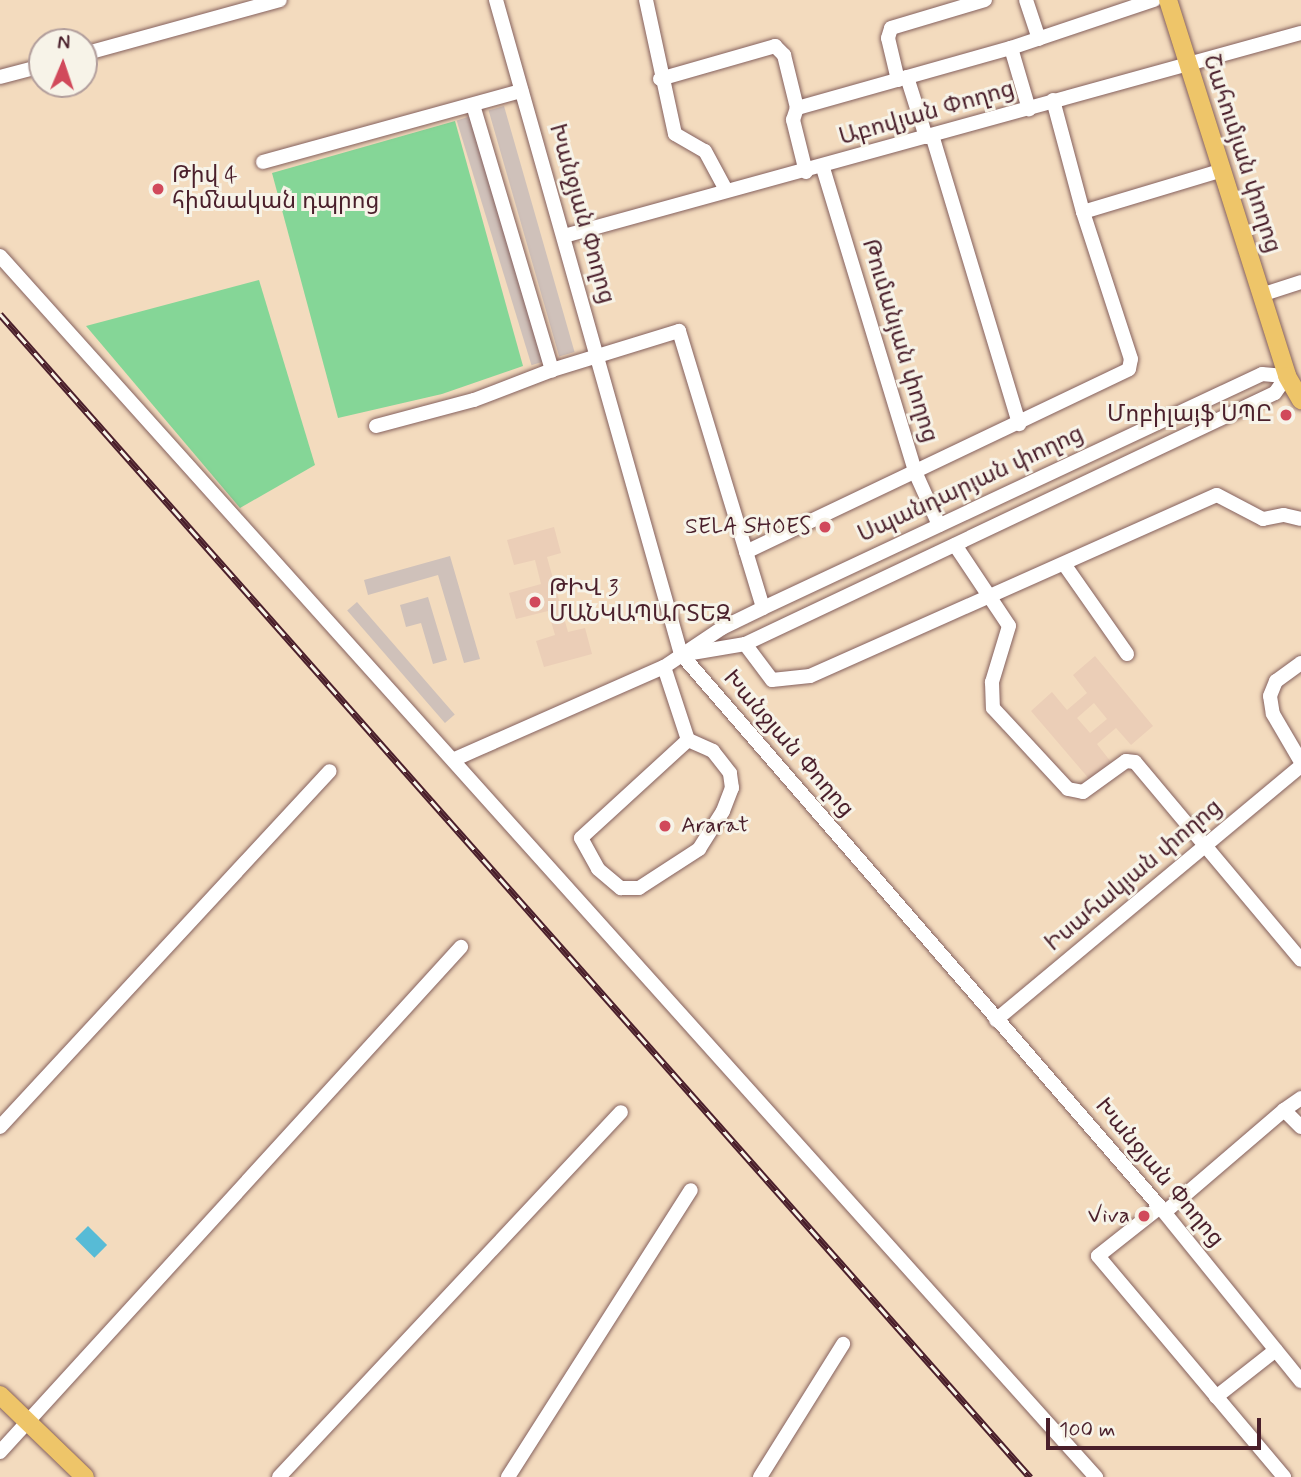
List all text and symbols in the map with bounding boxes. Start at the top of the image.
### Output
north arrow [28,28,98,98]
text: N [57,31,70,56]
street label: Շահումյան փողոց [1196,51,1286,257]
street label: Աբովյան Փողոց [836,76,1018,152]
street label: Խանջյան Փողոց [542,121,620,307]
place label: Թիվ 4 հիմնական դպրոց [172,162,379,216]
marker: Թիվ 4 հիմնական դպրոց [150,181,166,197]
street label: Թումանյան փողոց [855,236,943,446]
place label: Մոբիլայֆ ՍՊԸ [1107,401,1272,429]
marker: Մոբիլայֆ ՍՊԸ [1278,407,1294,423]
street label: Սպանդարյան փողոց [854,421,1088,549]
place label: SELA SHOES [682,513,811,541]
marker: SELA SHOES [817,519,833,535]
place label: ԹԻՎ 3 ՄԱՆԿԱՊԱՐՏԵԶ [549,575,731,629]
marker: ԹԻՎ 3 ՄԱՆԿԱՊԱՐՏԵԶ [527,594,543,610]
street label: Խանջյան Փողոց [717,665,859,823]
street label: Իսահակյան փողոց [1040,794,1228,958]
place label: Ararat [681,812,749,840]
marker: Ararat [655,816,675,836]
street label: Խանջյան Փողոց [1089,1093,1229,1253]
place label: Viva [1087,1202,1130,1230]
marker: Viva [1136,1208,1152,1224]
scale bar [1049,1404,1264,1448]
text: 100 m [1059,1416,1115,1444]

